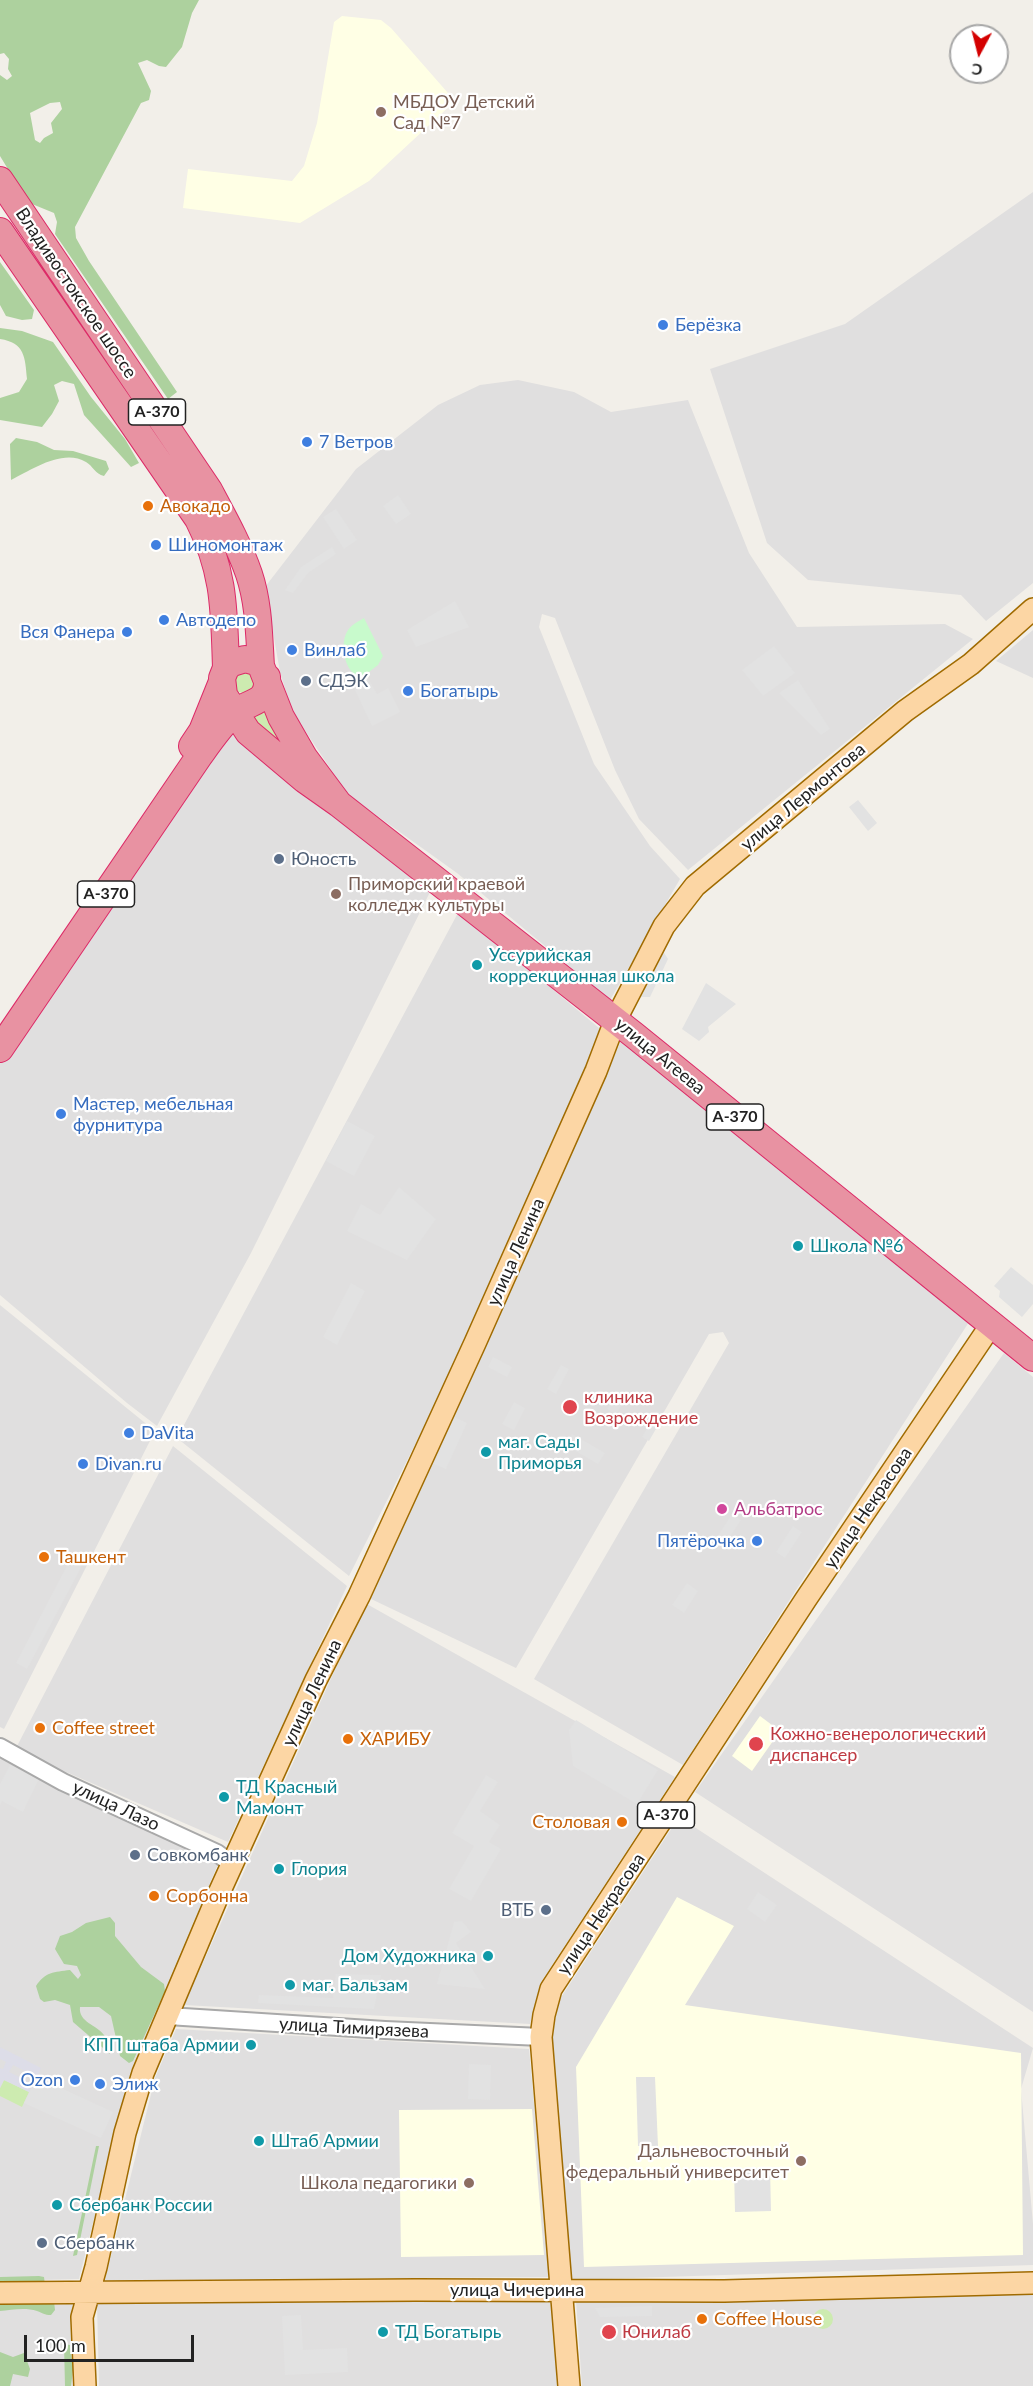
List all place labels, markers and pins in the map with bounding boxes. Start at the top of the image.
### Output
place label: МБДОУ Детский Сад №7 [393,91,535,134]
marker: МБДОУ Детский Сад №7 [374,105,388,119]
place label: Берёзка [675,314,742,336]
marker: Берёзка [656,318,670,332]
place label: 7 Ветров [319,431,393,453]
marker: 7 Ветров [300,435,314,449]
place label: Авокадо [160,495,231,517]
marker: Авокадо [141,499,155,513]
place label: Шиномонтаж [168,534,283,556]
marker: Шиномонтаж [149,538,163,552]
place label: Автодепо [176,609,256,631]
marker: Автодепо [157,613,171,627]
place label: Вся Фанера [20,621,115,643]
marker: Вся Фанера [120,625,134,639]
place label: Винлаб [304,639,366,661]
marker: Винлаб [285,643,299,657]
place label: СДЭК [318,670,368,692]
marker: СДЭК [299,674,313,688]
place label: Богатырь [420,680,498,702]
marker: Богатырь [401,684,415,698]
place label: Юность [291,848,356,870]
marker: Юность [272,852,286,866]
place label: Приморский краевой колледж культуры [348,873,525,916]
marker: Приморский краевой колледж культуры [329,887,343,901]
place label: Уссурийская коррекционная школа [489,944,674,986]
marker: Уссурийская коррекционная школа [470,958,484,972]
place label: Мастер, мебельная фурнитура [73,1093,233,1136]
marker: Мастер, мебельная фурнитура [54,1107,68,1121]
place label: Школа №6 [810,1235,903,1257]
marker: Школа №6 [791,1239,805,1253]
place label: клиника Возрождение [584,1386,698,1428]
marker: клиника Возрождение [561,1398,579,1416]
place label: DaVita [141,1422,194,1444]
marker: DaVita [122,1426,136,1440]
place label: маг. Сады Приморья [498,1431,582,1474]
marker: маг. Сады Приморья [479,1445,493,1459]
place label: Divan.ru [95,1453,162,1475]
marker: Divan.ru [76,1457,90,1471]
place label: Альбатрос [734,1498,823,1520]
marker: Альбатрос [715,1502,729,1516]
place label: Пятёрочка [657,1530,745,1552]
marker: Пятёрочка [750,1534,764,1548]
place label: Ташкент [56,1546,126,1568]
marker: Ташкент [37,1550,51,1564]
place label: Coffee street [52,1717,155,1739]
marker: Coffee street [33,1721,47,1735]
place label: Кожно-венерологический диспансер [770,1723,986,1766]
place label: ХАРИБУ [360,1728,431,1750]
marker: ХАРИБУ [341,1732,355,1746]
marker: Кожно-венерологический диспансер [747,1735,765,1753]
place label: ТД Красный Мамонт [236,1776,337,1818]
marker: ТД Красный Мамонт [217,1790,231,1804]
place label: Столовая [532,1811,610,1833]
marker: Столовая [615,1815,629,1829]
place label: Совкомбанк [147,1844,249,1866]
marker: Совкомбанк [128,1848,142,1862]
place label: Глория [291,1858,347,1880]
marker: Глория [272,1862,286,1876]
place label: Сорбонна [166,1885,248,1907]
marker: Сорбонна [147,1889,161,1903]
place label: ВТБ [501,1899,534,1921]
marker: ВТБ [539,1903,553,1917]
place label: Дом Художника [342,1945,476,1967]
marker: Дом Художника [481,1949,495,1963]
place label: маг. Бальзам [302,1974,408,1996]
marker: маг. Бальзам [283,1978,297,1992]
place label: КПП штаба Армии [83,2034,239,2056]
marker: КПП штаба Армии [244,2038,258,2052]
place label: Ozon [21,2069,63,2091]
marker: Ozon [68,2073,82,2087]
place label: Элиж [112,2073,158,2095]
marker: Элиж [93,2077,107,2091]
place label: Штаб Армии [271,2130,379,2152]
marker: Штаб Армии [252,2134,266,2148]
place label: Дальневосточный федеральный университет [566,2140,789,2182]
marker: Дальневосточный федеральный университет [794,2154,808,2168]
place label: Школа педагогики [300,2172,457,2194]
marker: Школа педагогики [462,2176,476,2190]
place label: Сбербанк России [69,2194,213,2216]
marker: Сбербанк России [50,2198,64,2212]
place label: Сбербанк [54,2232,135,2254]
marker: Сбербанк [35,2236,49,2250]
place label: Coffee House [714,2308,822,2330]
marker: Coffee House [695,2312,709,2326]
place label: ТД Богатырь [395,2321,501,2343]
place label: Юнилаб [622,2321,691,2343]
marker: Юнилаб [600,2323,618,2341]
marker: ТД Богатырь [376,2325,390,2339]

